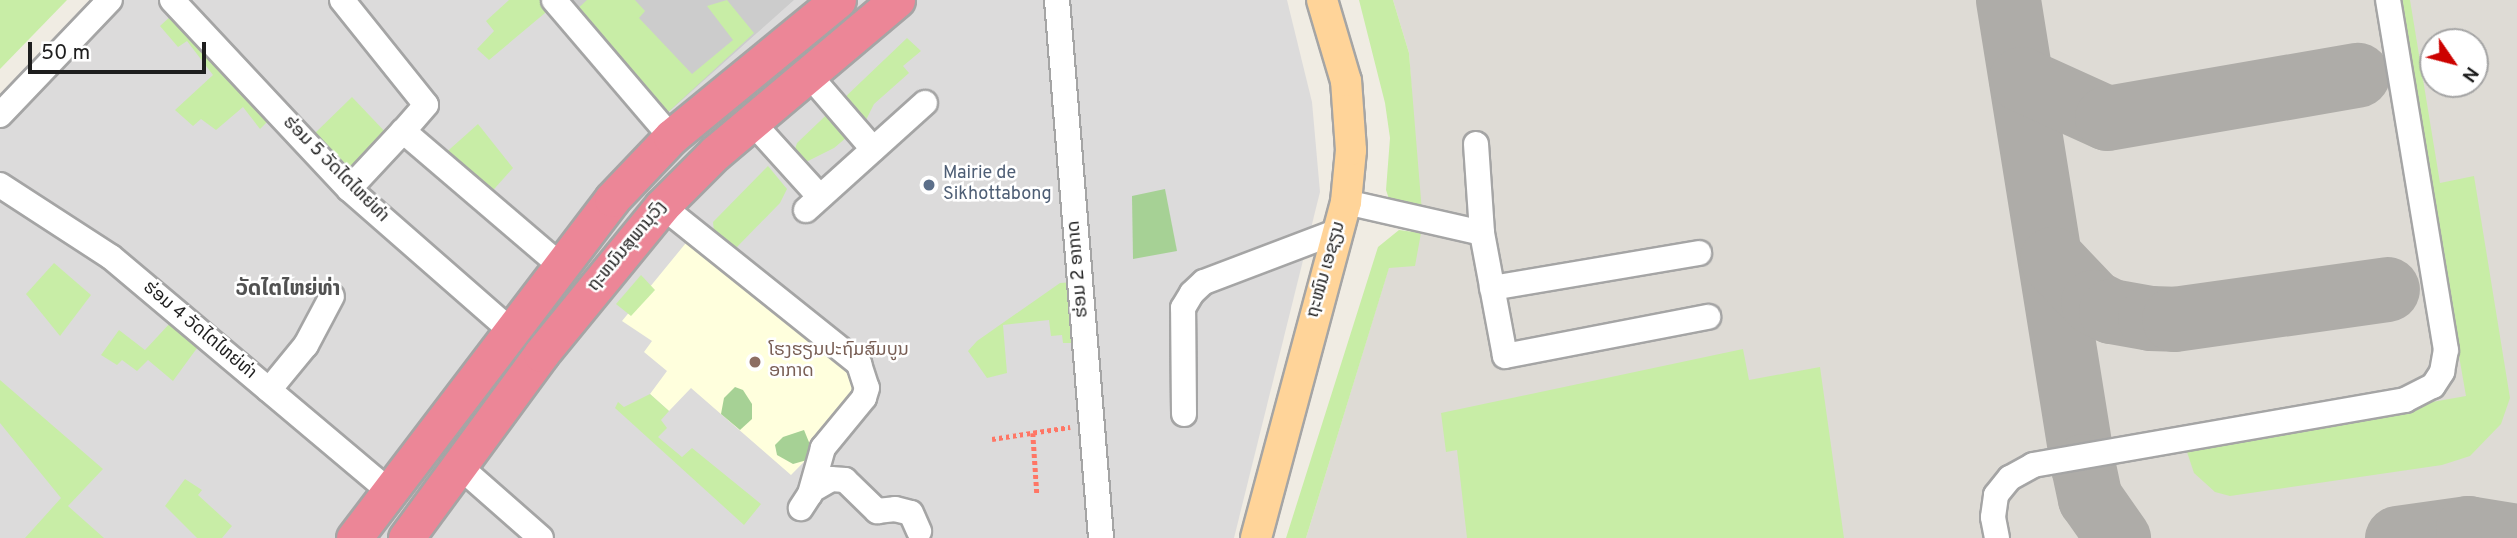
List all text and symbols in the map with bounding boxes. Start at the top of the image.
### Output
scale bar [32,28,210,72]
north arrow [2419,28,2489,98]
text: 50 m [41,40,90,67]
text: N [2456,61,2483,86]
street label: ຮ່ອມ 5 ວັດໄຕໄຫຍ່ທ່າ [277,112,393,228]
place label: Mairie de Sikhottabong [943,164,1052,206]
marker: Mairie de Sikhottabong [921,177,937,193]
street label: ຖະຫນົນສຸພານຸວົງ [584,197,672,297]
street label: ຮ່ອມ 2 ອາກາດ [1064,219,1094,319]
street label: ຖະໜົນ ເອຊຽນ [1303,219,1351,321]
street label: ຮ່ອມ 4 ວັດໄຕໄຫຍ່ທ່າ [138,277,260,385]
district label: ວັດໄຕໄຫຍ່ທ່າ [236,277,340,303]
place label: ໂຮງຮຽນປະຖົມສົມບູນ ອາກາດ [769,341,909,384]
marker: ໂຮງຮຽນປະຖົມສົມບູນ ອາກາດ [747,354,763,370]

